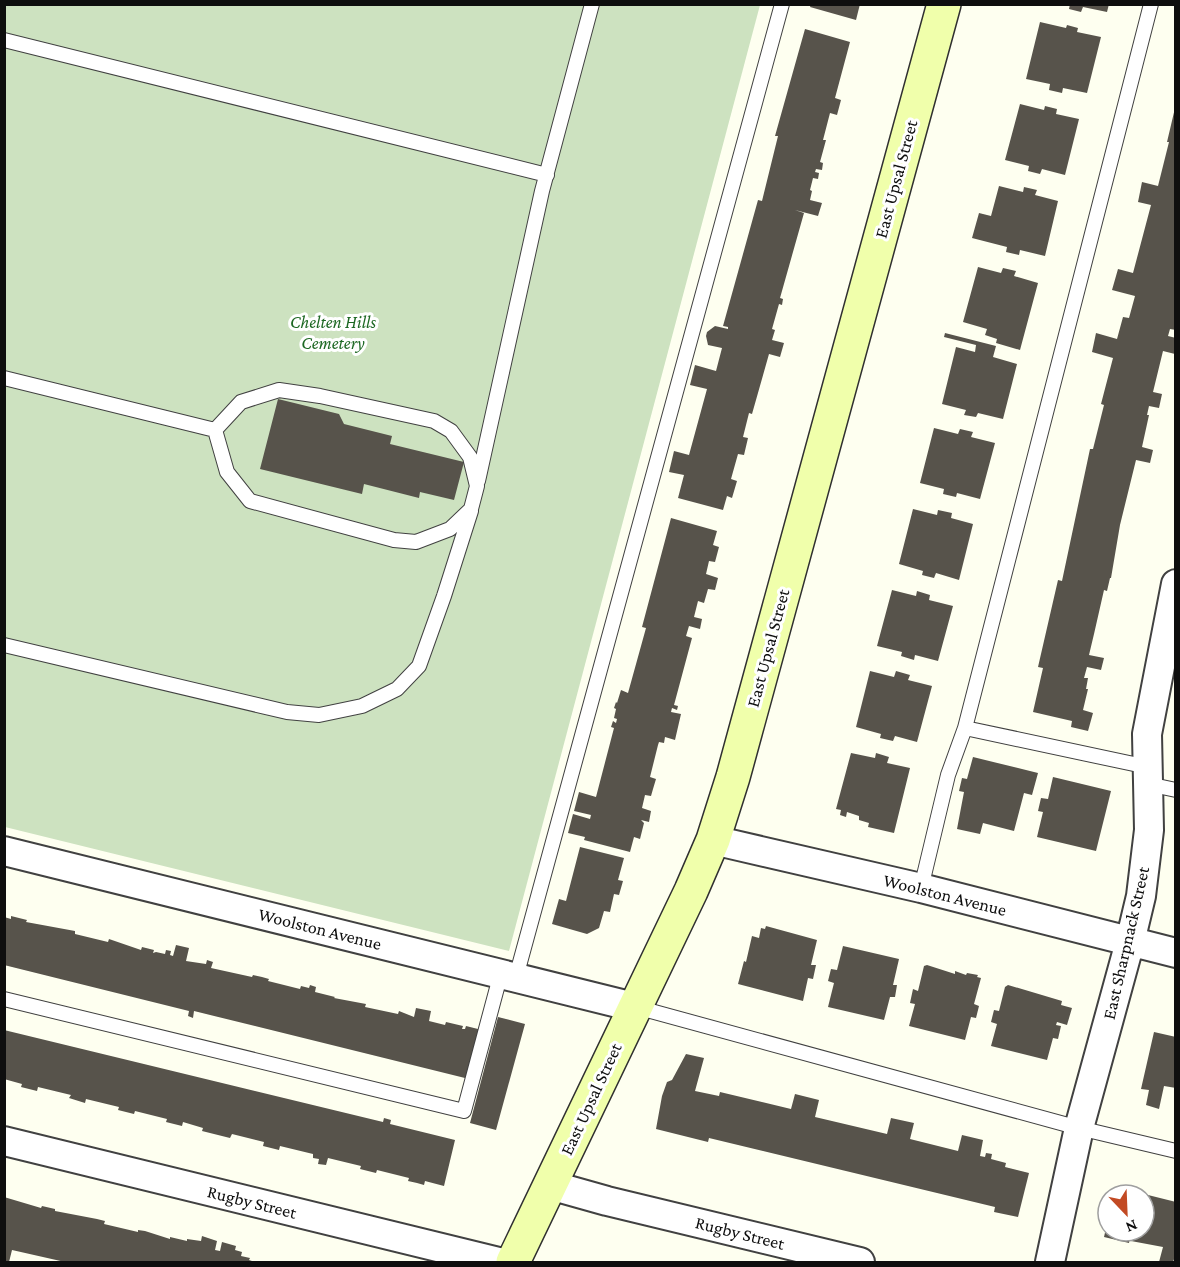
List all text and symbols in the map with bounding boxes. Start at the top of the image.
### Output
street label: East Upsal Street [871,117,922,240]
park label: Chelten Hills Cemetery [290,312,377,353]
street label: East Upsal Street [743,586,794,709]
street label: East Sharpnack Street [1099,864,1154,1021]
street label: Woolston Avenue [881,870,1009,920]
street label: Woolston Avenue [256,904,384,954]
street label: East Upsal Street [556,1039,626,1158]
street label: Rugby Street [205,1181,300,1223]
north arrow [1096,1183,1156,1243]
street label: Rugby Street [693,1212,788,1254]
text: N [1123,1216,1140,1236]

